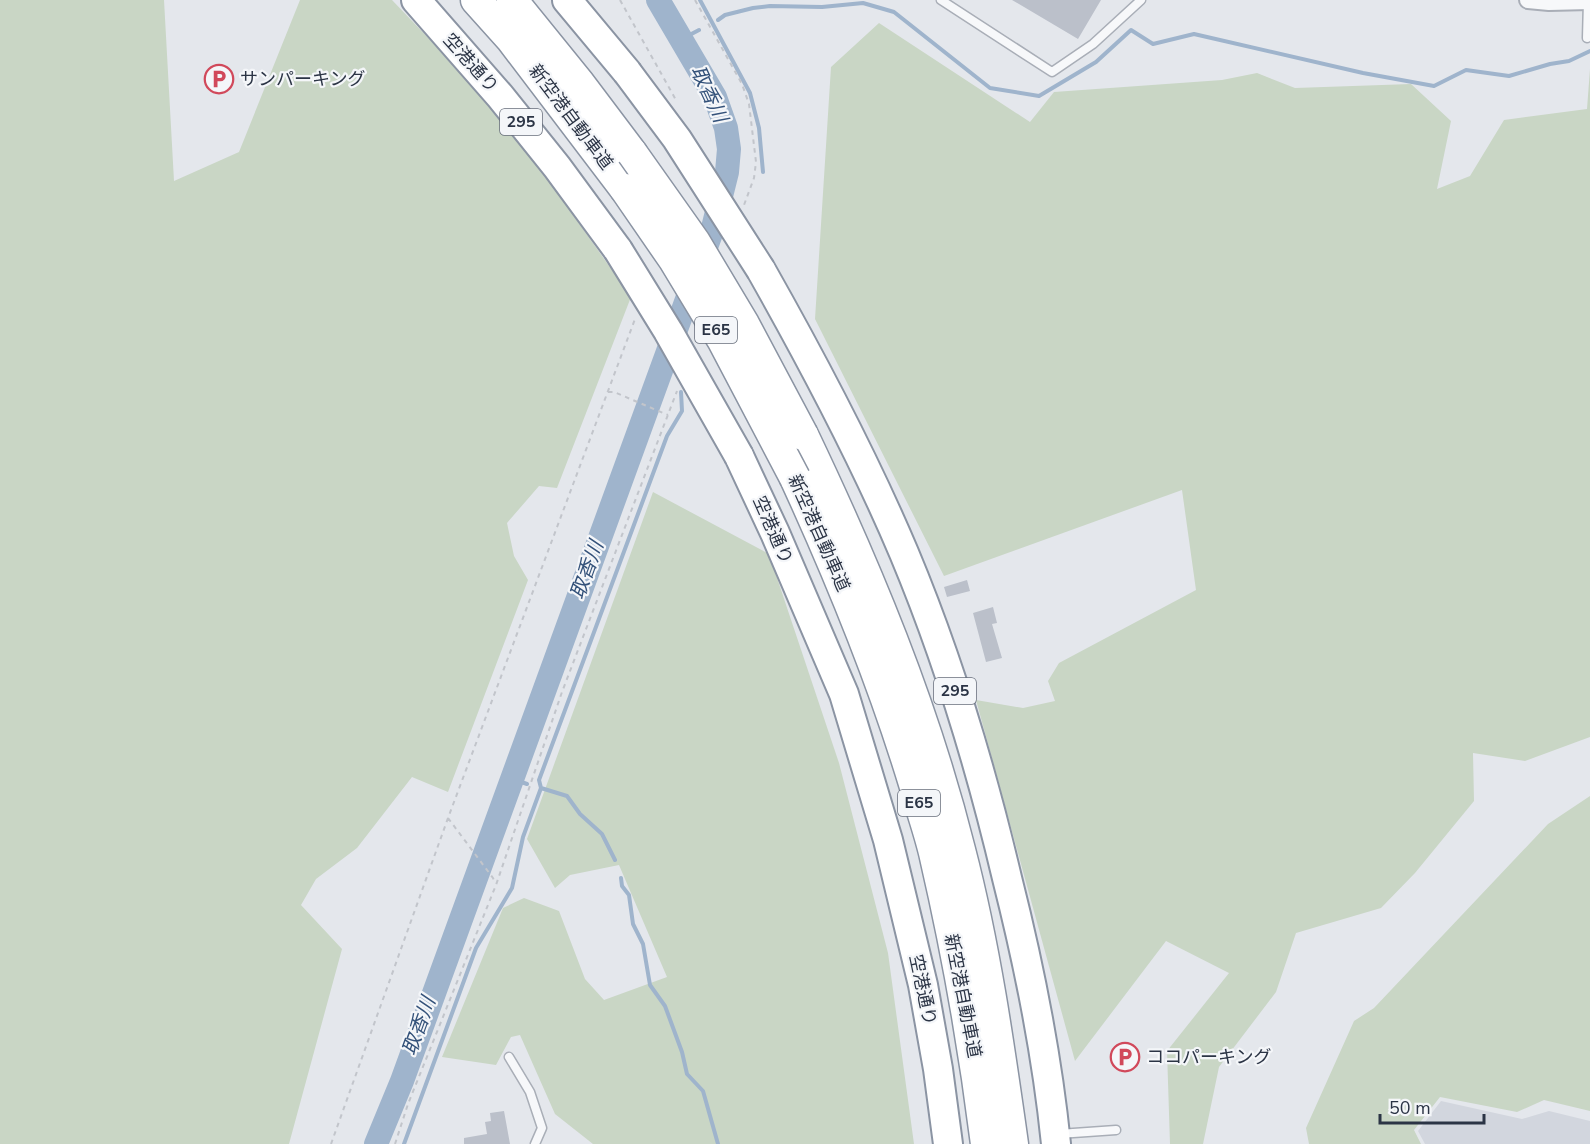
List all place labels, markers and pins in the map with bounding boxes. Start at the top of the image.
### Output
parking icon: サンパーキング [203,63,235,95]
place label: サンパーキング [240,67,365,91]
parking icon: ココパーキング [1109,1041,1141,1073]
place label: ココパーキング [1146,1045,1271,1069]

